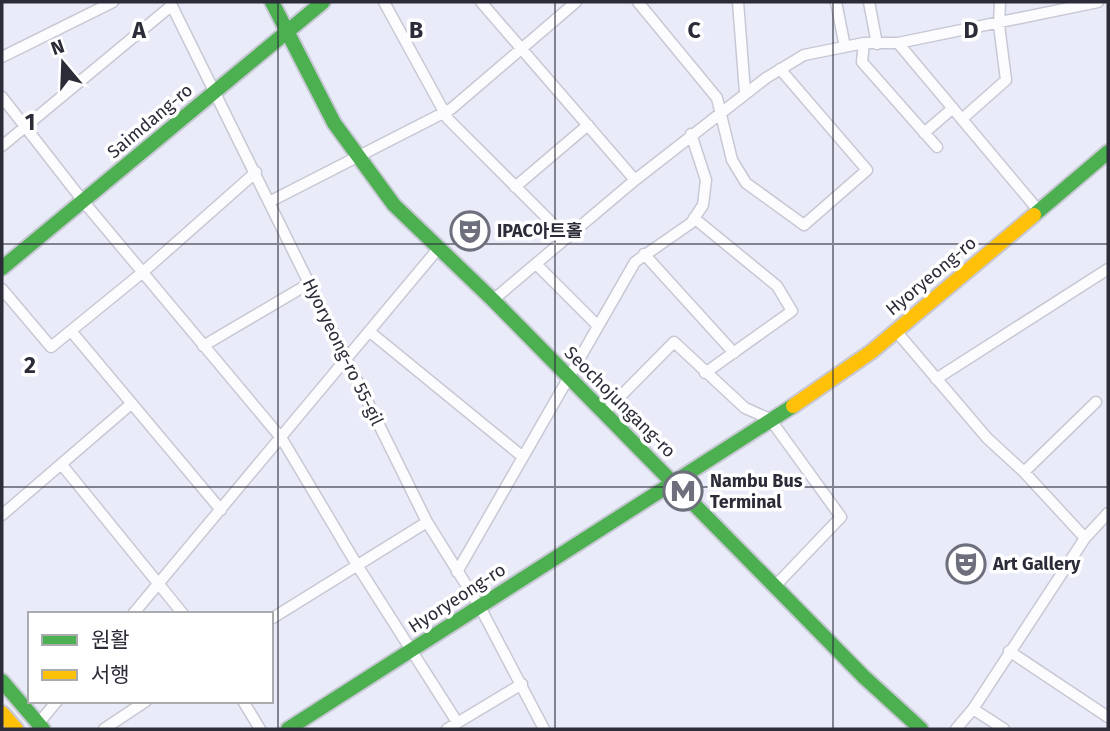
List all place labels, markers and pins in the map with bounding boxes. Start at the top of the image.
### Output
theatre icon: IPAC아트홀 [449,210,491,252]
place label: IPAC아트홀 [497,220,582,242]
metro station icon: Nambu Bus Terminal [662,470,704,512]
place label: Nambu Bus Terminal [710,470,803,513]
theatre icon: Art Gallery [945,543,987,585]
place label: Art Gallery [992,553,1081,575]

